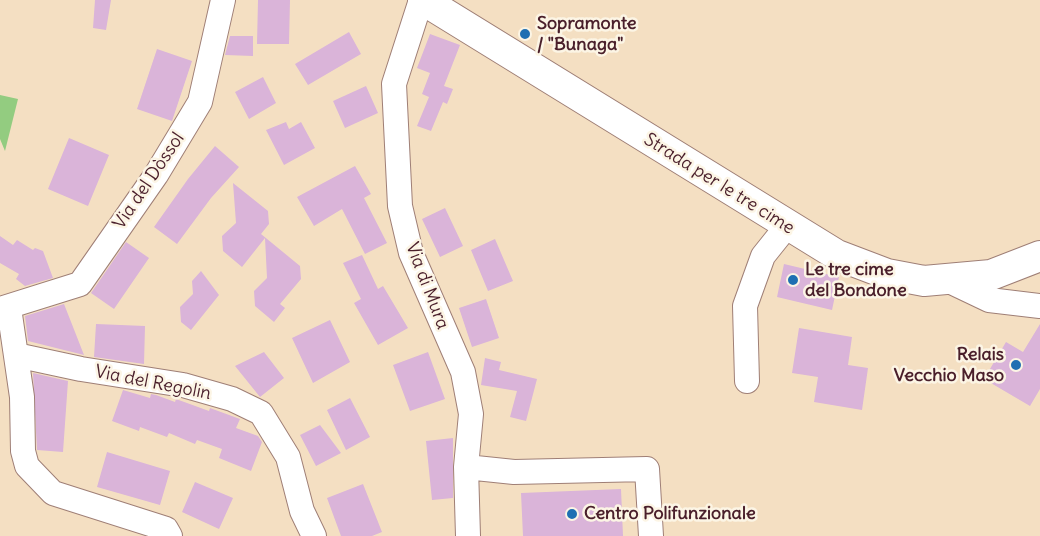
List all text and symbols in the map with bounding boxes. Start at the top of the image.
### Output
place label: Sopramonte / "Bunaga" [537,13,637,56]
marker: Sopramonte / "Bunaga" [518,27,532,41]
street label: Via del Dòssol [109,129,189,233]
street label: Strada per le tre cime [640,129,798,239]
street label: Via di Mura [401,240,453,332]
place label: Le tre cime del Bondone [805,259,907,302]
marker: Le tre cime del Bondone [786,273,800,287]
place label: Relais Vecchio Maso [894,344,1004,386]
marker: Relais Vecchio Maso [1009,358,1023,372]
street label: Via del Regolin [93,361,213,405]
place label: Centro Polifunzionale [584,503,756,525]
marker: Centro Polifunzionale [565,507,579,521]

